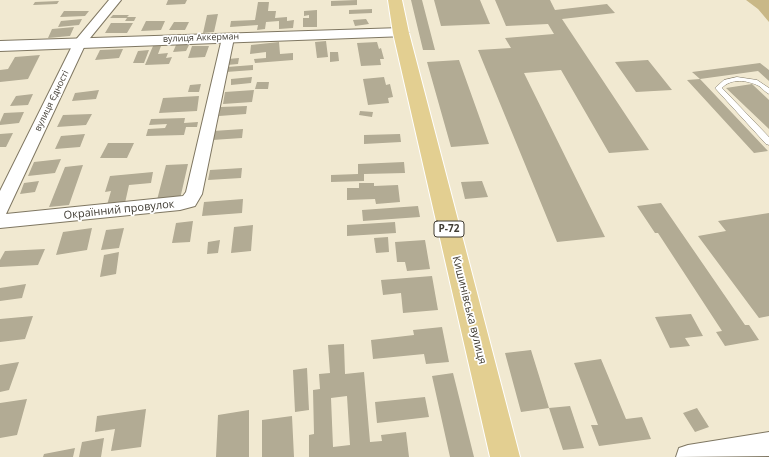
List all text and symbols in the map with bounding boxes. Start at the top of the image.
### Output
street label: вулиця Аккерман [163,31,239,45]
street label: вулиця Єдності [33,69,71,133]
street label: Окраїнний провулок [63,198,175,222]
road number: Р-72 [434,221,464,237]
street label: Кишинівська вулиця [449,255,489,365]

